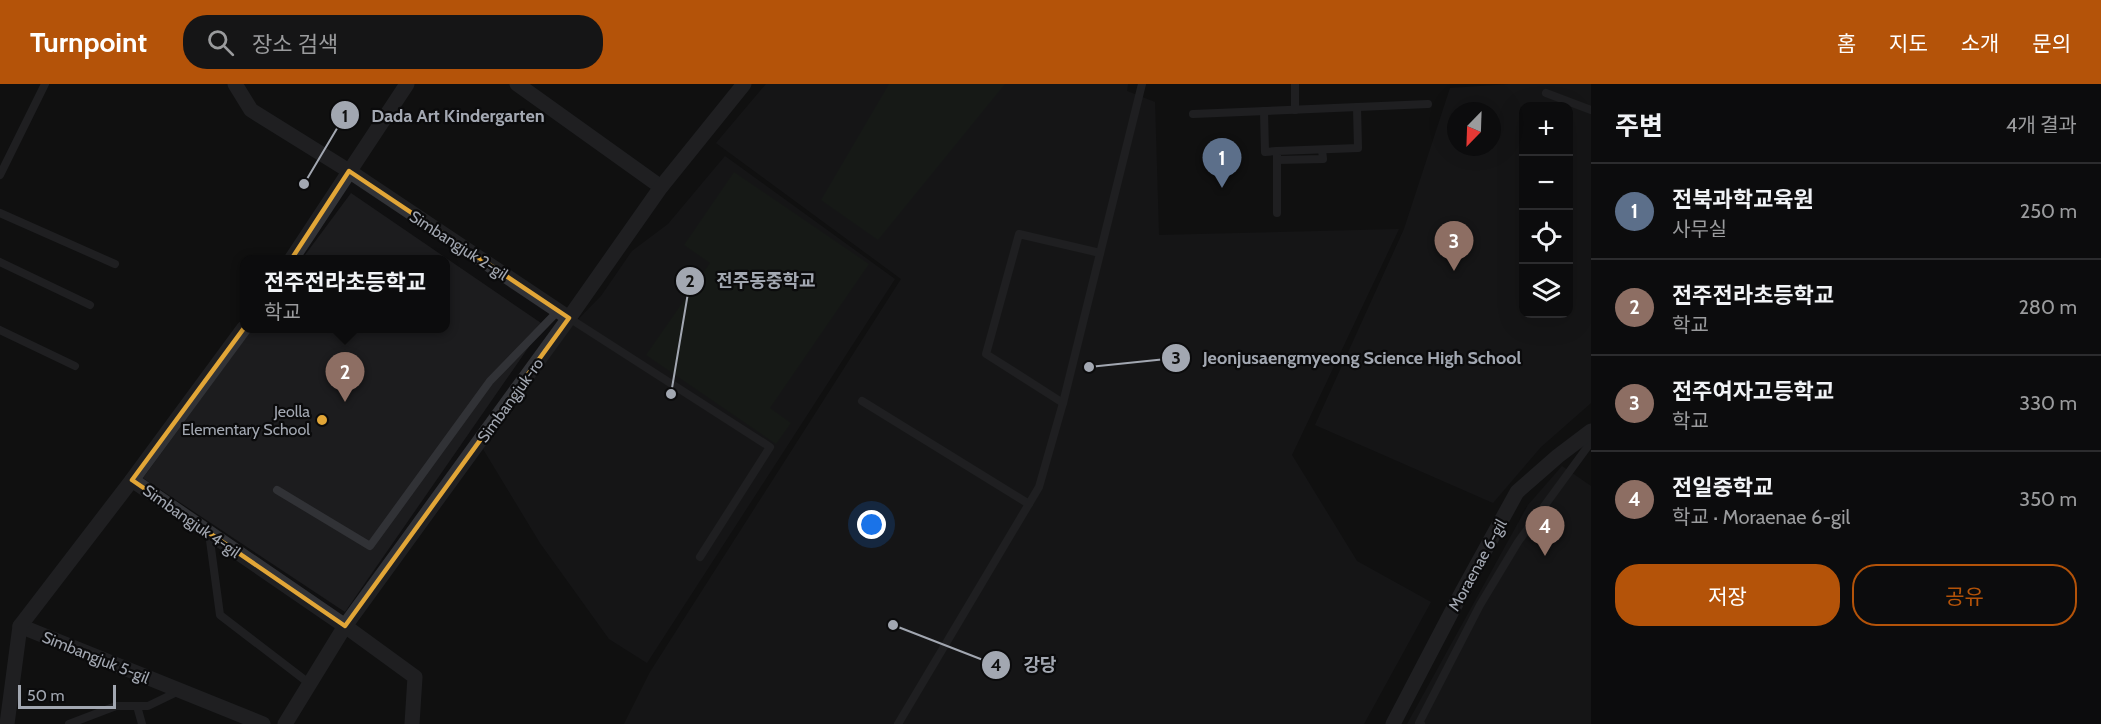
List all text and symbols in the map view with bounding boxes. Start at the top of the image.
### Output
search box [183,15,603,69]
text: Turnpoint [30,25,147,59]
icon: search [204,26,237,59]
text: 장소 검색 [252,31,338,58]
text: 홈 [1837,31,1856,56]
text: 지도 [1889,31,1928,56]
text: 소개 [1961,31,1999,56]
text: 문의 [2032,31,2071,56]
callout: Dada Art Kindergarten [330,97,557,133]
north arrow [1447,102,1501,156]
map controls [1519,102,1573,318]
button: + [1519,102,1573,156]
text: 1 [342,105,348,127]
text: Dada Art Kindergarten [371,105,545,127]
text: 주변 [1615,110,1663,142]
text: 4개 결과 [2006,113,2077,137]
pin: 1 [1202,138,1242,188]
button: − [1519,156,1573,210]
text: 전북과학교육원 [1672,186,1814,213]
text: 1 [1631,199,1638,223]
text: 250 m [2020,199,2077,223]
street label: Simbangjuk 2-gil [406,207,512,284]
button: locate [1519,210,1573,264]
text: 사무실 [1672,217,1727,241]
pin: 3 [1434,222,1474,271]
popup [240,255,450,333]
callout: 전주동중학교 [675,263,828,299]
button: layers [1519,264,1573,318]
text: 전주전라초등학교 [264,269,426,296]
text: 2 [685,270,695,292]
text: 전주동중학교 [716,270,816,292]
text: 전주전라초등학교 [1672,282,1834,309]
text: 2 [1629,295,1640,319]
text: 280 m [2018,295,2077,319]
text: 학교 [264,300,301,324]
text: 학교 [1672,313,1709,337]
callout: Jeonjusaengmyeong Science High School [1161,340,1534,376]
text: 3 [1171,347,1181,369]
text: Jeonjusaengmyeong Science High School [1202,347,1521,369]
pin: 2 [326,352,364,402]
street label: Simbangjuk-ro [473,354,547,446]
text: 전주여자고등학교 [1672,378,1834,405]
text: 3 [1629,391,1640,415]
text: 330 m [2019,391,2077,415]
place label: Jeolla Elementary School [182,402,310,439]
text: 학교 [1672,409,1709,433]
marker: Jeolla Elementary School [315,413,329,427]
text: 전일중학교 [1672,474,1773,501]
street label: Simbangjuk 4-gil [139,481,244,562]
text: 4 [1628,487,1641,511]
text: 350 m [2019,487,2077,511]
text: 학교 · Moraenae 6-gil [1672,505,1850,529]
pin: 4 [1526,506,1564,556]
your location [857,510,886,539]
street label: Moraenae 6-gil [1444,516,1511,615]
button: 저장 [1615,564,1840,626]
button: 공유 [1852,564,2077,626]
street label: Simbangjuk 5-gil [39,627,152,688]
callout: 강당 [981,647,1068,683]
text: 4 [990,654,1002,676]
text: 강당 [1023,654,1057,676]
scale bar [18,682,116,710]
text: 50 m [27,686,64,705]

